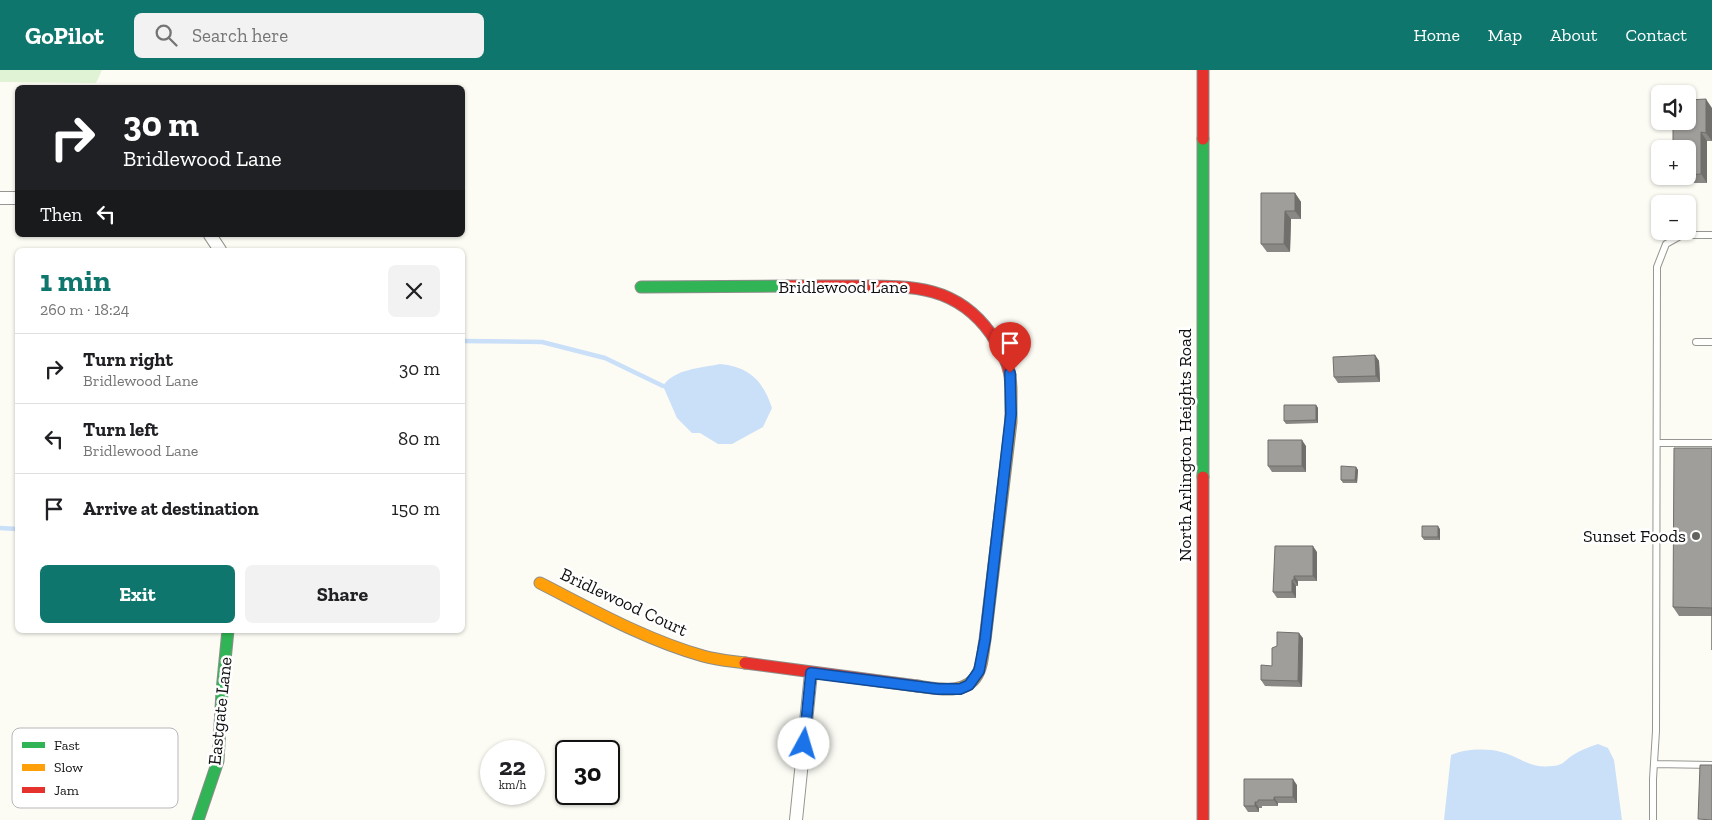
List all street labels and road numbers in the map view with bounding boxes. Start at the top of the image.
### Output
street label: Bridlewood Lane [778,276,908,298]
street label: North Arlington Heights Road [1174,328,1196,562]
street label: Bridlewood Court [557,563,691,641]
street label: Eastgate Lane [203,656,237,766]

